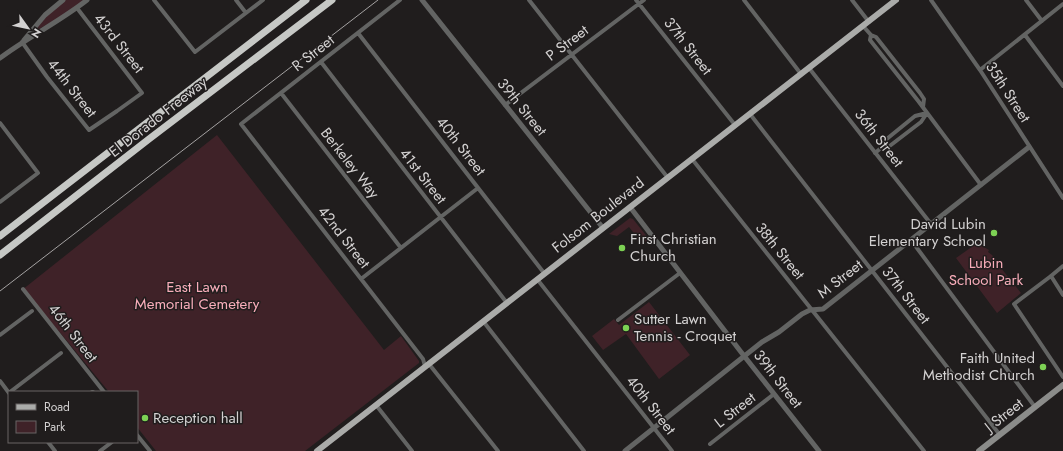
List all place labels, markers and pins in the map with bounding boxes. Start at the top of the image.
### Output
place label: David Lubin Elementary School [869,213,986,252]
place label: First Christian Church [630,228,717,267]
marker: David Lubin Elementary School [989,228,999,238]
marker: First Christian Church [617,243,627,253]
place label: Sutter Lawn Tennis - Croquet [634,308,737,347]
marker: Sutter Lawn Tennis - Croquet [621,323,631,333]
place label: Faith United Methodist Church [923,347,1035,386]
marker: Faith United Methodist Church [1038,362,1048,372]
place label: Reception hall [153,407,243,429]
marker: Reception hall [140,413,150,423]

